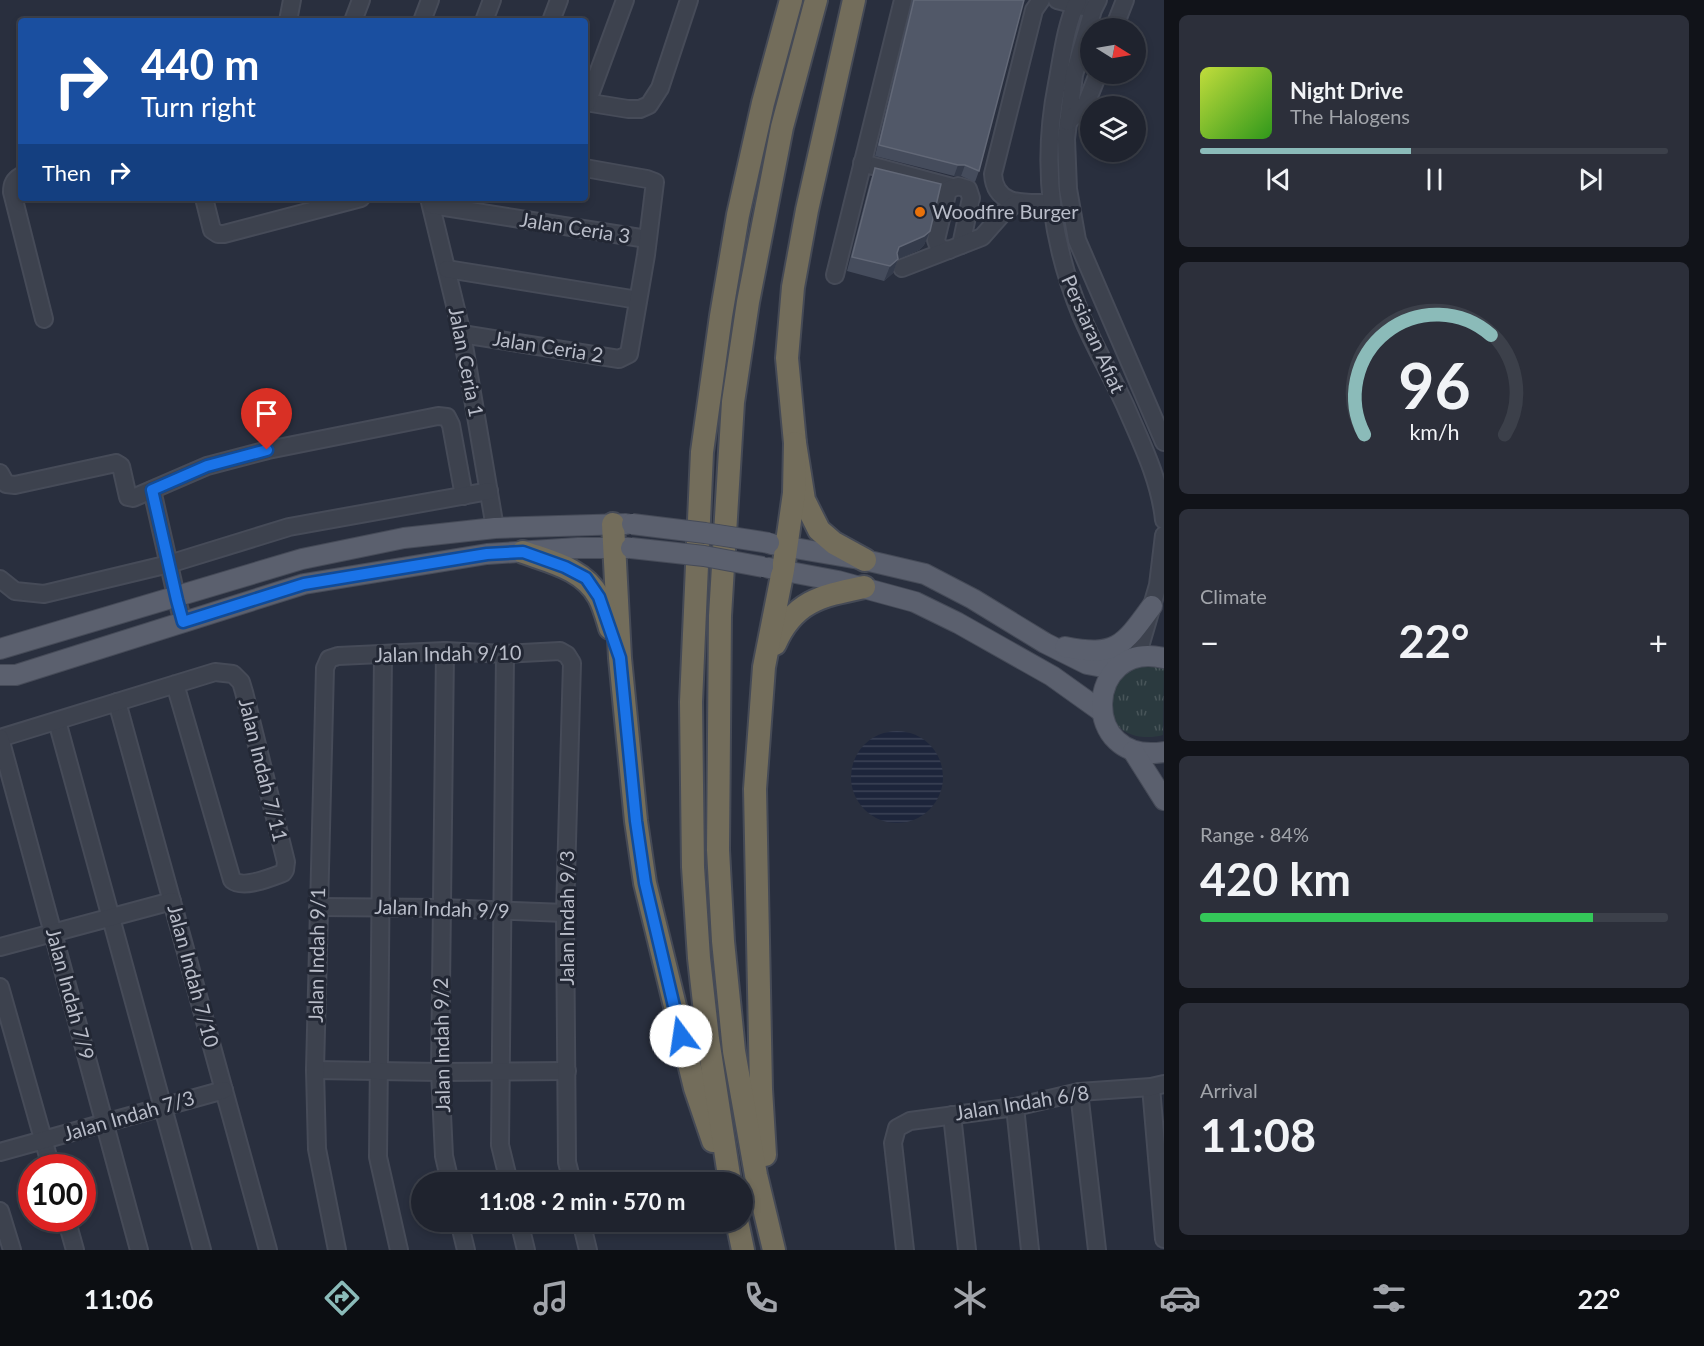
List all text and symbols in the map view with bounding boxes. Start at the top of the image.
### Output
north arrow [1080,18,1146,84]
map controls [1080,18,1146,162]
text: 440 m [141,39,259,89]
icon: right [42,42,120,120]
text: Night Drive [1290,77,1403,104]
text: Turn right [141,90,256,123]
button: layers [1080,96,1146,162]
text: The Halogens [1290,104,1410,128]
icon: right [103,156,136,189]
text: Then [42,159,91,186]
icon: previous [1262,163,1295,196]
icon: pause [1418,163,1451,196]
icon: next [1574,163,1607,196]
place label: Woodfire Burger [932,199,1079,223]
marker: Woodfire Burger [913,205,927,219]
street label: Jalan Ceria 3 [518,206,632,248]
street label: Persiaran Afiat [1057,271,1131,396]
street label: Jalan Ceria 1 [445,305,489,419]
street label: Jalan Ceria 2 [491,325,605,367]
text: 96 [1398,347,1470,422]
pin [241,388,292,450]
icon: arrive [250,397,283,430]
text: km/h [1409,419,1459,445]
text: Climate [1200,584,1267,608]
text: 22° [1399,614,1469,668]
text: − [1200,622,1219,662]
text: + [1649,622,1668,662]
street label: Jalan Indah 9/10 [374,640,522,666]
street label: Jalan Indah 7/11 [235,696,293,844]
text: Range · 84% [1200,822,1309,846]
street label: Jalan Indah 9/3 [554,850,578,986]
text: 420 km [1200,852,1351,906]
street label: Jalan Indah 9/1 [303,887,329,1023]
street label: Jalan Indah 9/9 [374,894,510,922]
street label: Jalan Indah 7/10 [163,902,225,1050]
street label: Jalan Indah 7/9 [42,925,100,1062]
street label: Jalan Indah 9/2 [428,977,454,1113]
position arrow [649,1004,713,1068]
text: Arrival [1200,1078,1258,1102]
street label: Jalan Indah 6/8 [953,1080,1090,1124]
street label: Jalan Indah 7/3 [60,1085,197,1145]
text: 11:08 [1200,1108,1316,1162]
speed limit sign: 100 [18,1154,96,1232]
text: 11:08 · 2 min · 570 m [479,1188,685,1215]
icon: directions [321,1277,363,1319]
icon: music [530,1277,572,1319]
icon: phone [740,1277,782,1319]
icon: climate [949,1277,991,1319]
icon: car [1159,1277,1201,1319]
icon: filters [1368,1277,1410,1319]
text: 11:06 [84,1282,153,1315]
text: 22° [1578,1282,1620,1315]

